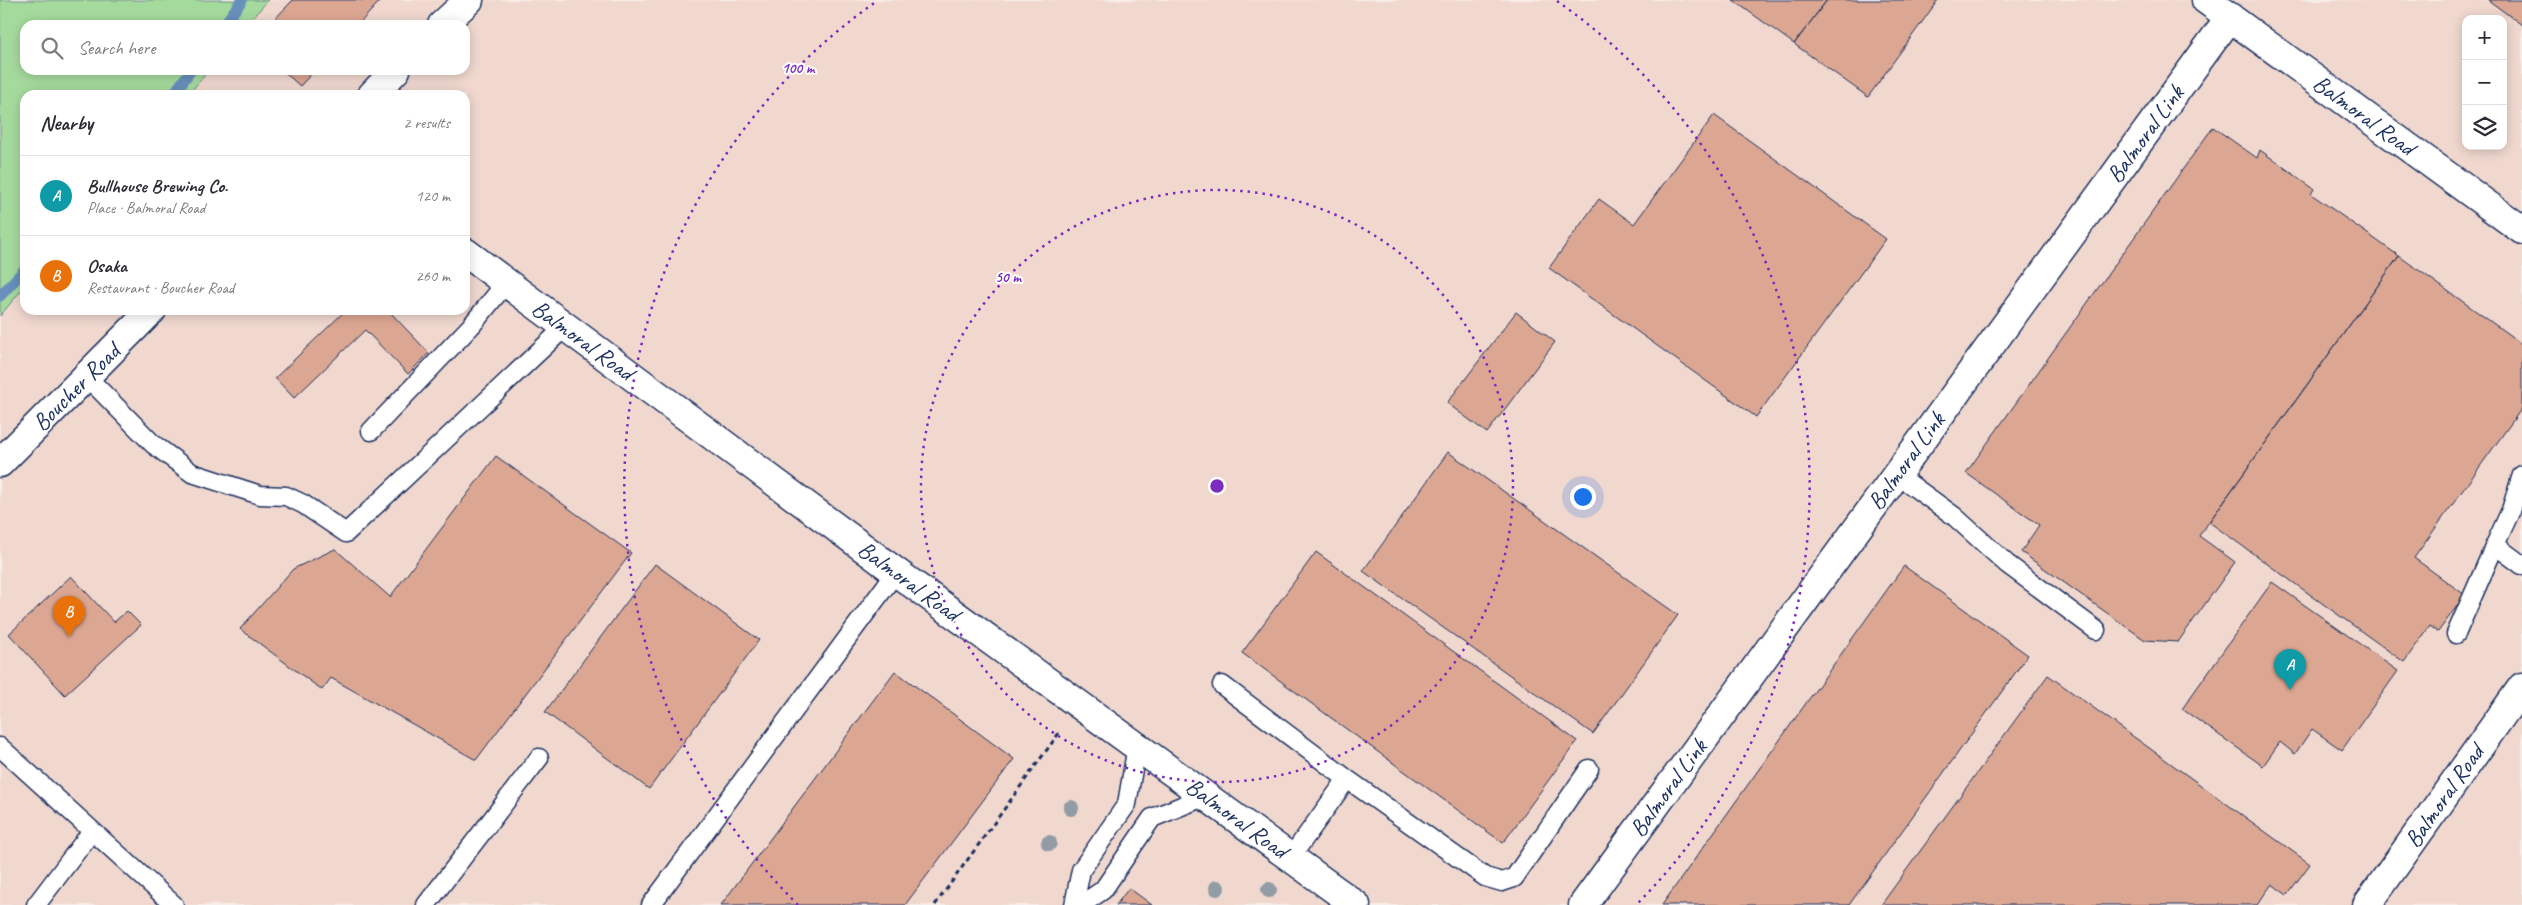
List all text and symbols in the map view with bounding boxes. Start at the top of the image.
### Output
map controls [2462,15,2507,150]
button: + [2462,15,2507,60]
search box [20,20,470,75]
icon: search [38,34,66,62]
text: Search here [78,36,155,60]
text: 100 m [782,59,816,78]
button: − [2462,60,2507,105]
street label: Balmoral Road [2307,68,2424,164]
street label: Balmoral Link [2100,78,2192,189]
button: layers [2462,105,2507,150]
text: Nearby [40,110,93,136]
text: 2 results [403,113,450,133]
text: Bullhouse Brewing Co. [87,174,228,198]
text: A [52,186,60,206]
text: 120 m [416,186,450,206]
text: Place · Balmoral Road [87,198,205,218]
text: Osaka [87,254,127,278]
text: B [52,266,60,286]
text: 260 m [416,266,450,286]
text: 50 m [995,268,1022,287]
text: Restaurant · Boucher Road [87,278,234,298]
street label: Balmoral Road [526,293,643,389]
street label: Boucher Road [26,334,129,437]
street label: Balmoral Link [1861,405,1953,516]
centre of rings [1208,477,1226,495]
your location [1570,484,1596,510]
street label: Balmoral Road [852,534,969,630]
pin: B [53,596,85,637]
pin: A [2274,649,2306,690]
street label: Balmoral Link [1623,732,1715,843]
street label: Balmoral Road [2398,736,2492,853]
street label: Balmoral Road [1180,771,1297,867]

